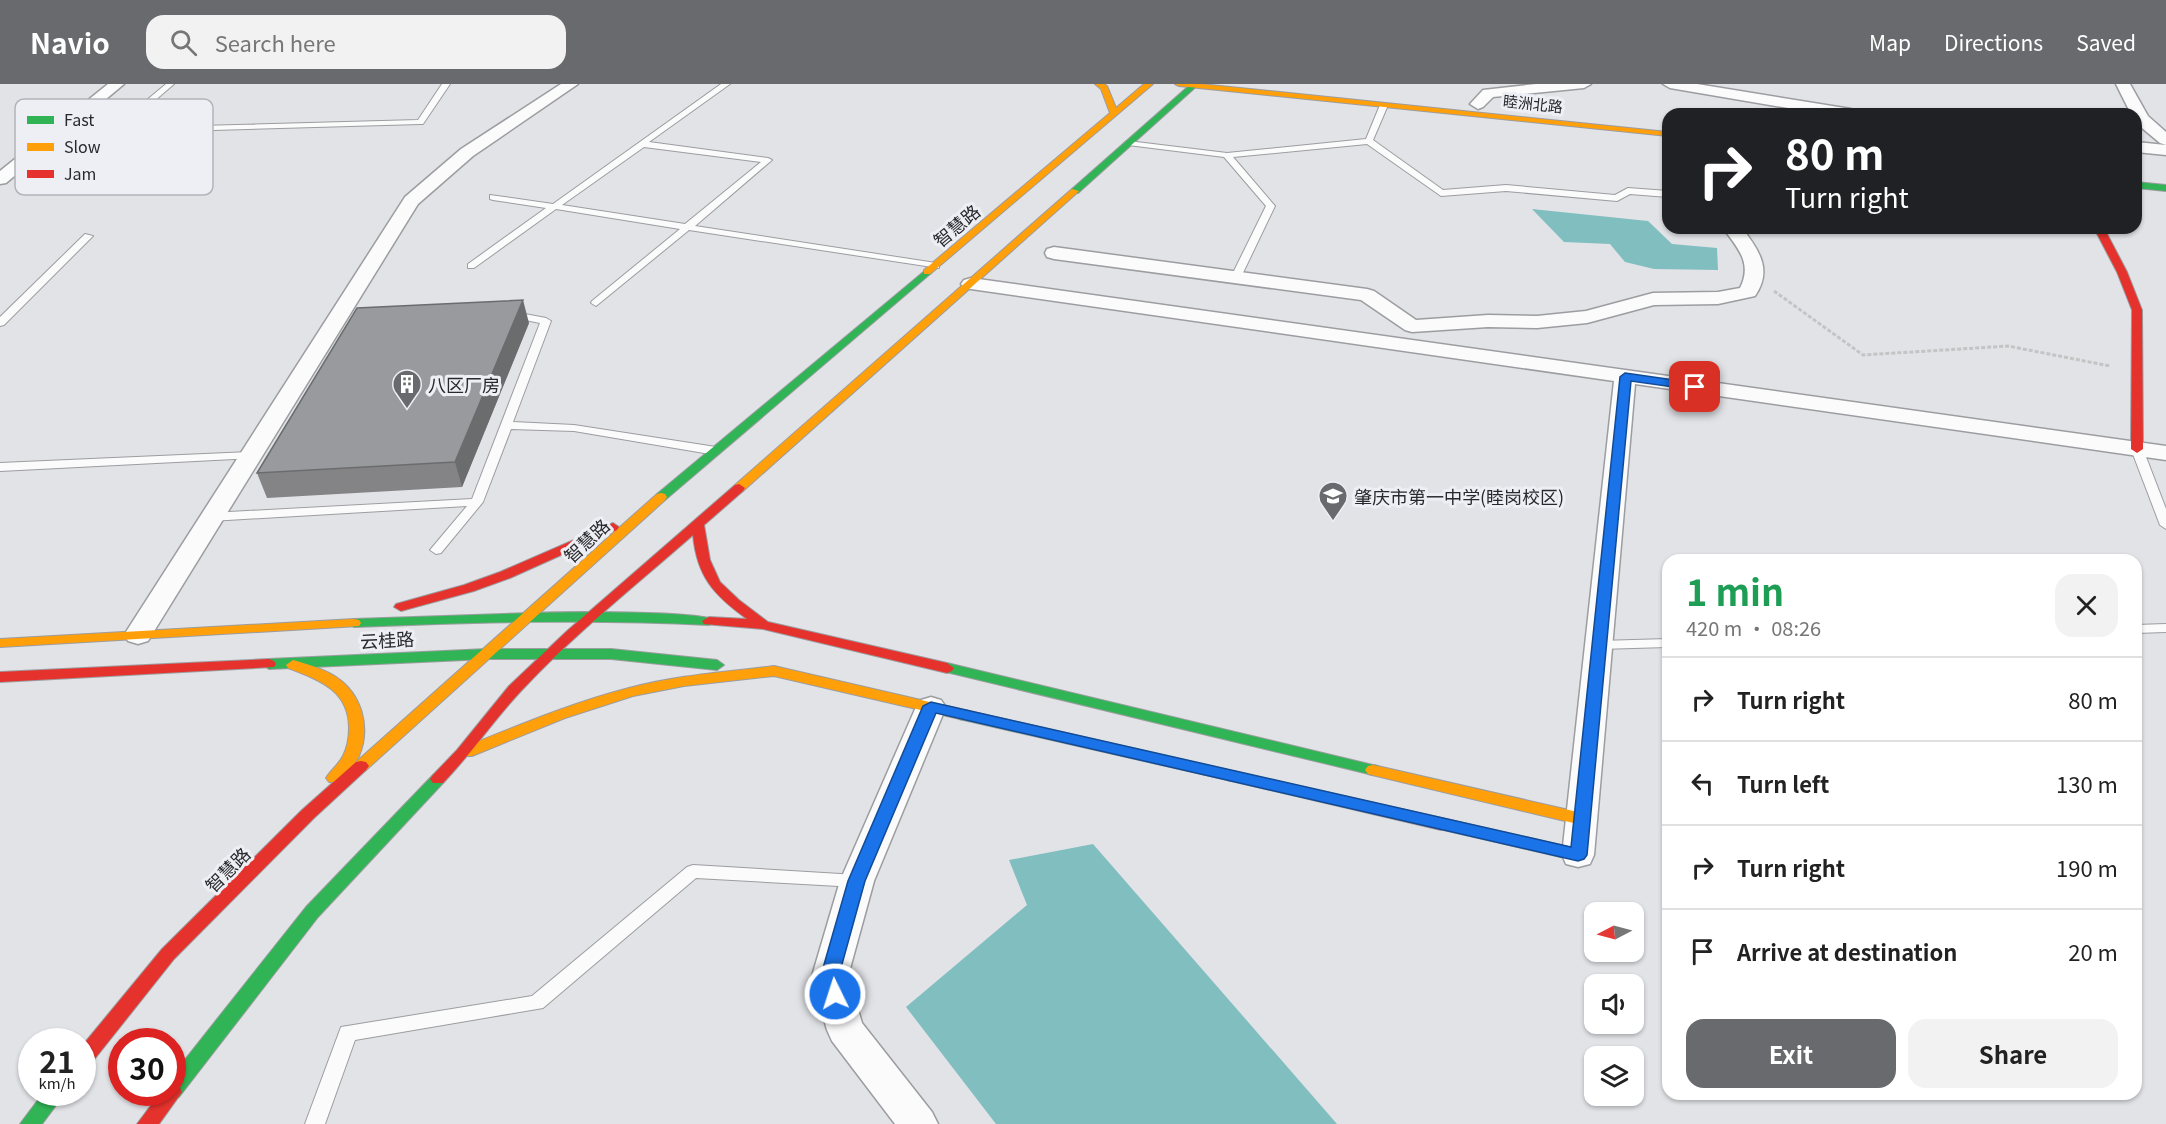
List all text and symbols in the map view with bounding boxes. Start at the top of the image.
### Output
search box [146,15,566,69]
text: Navio [30,22,110,62]
icon: search [167,26,200,59]
text: Search here [215,26,336,58]
text: Map [1869,27,1911,57]
text: Directions [1944,27,2043,57]
text: Saved [2076,27,2136,57]
street label: 睦洲北路 [1502,89,1564,117]
legend [15,99,213,195]
text: Fast [64,107,94,131]
text: 80 m [1785,121,1885,182]
icon: right [1686,132,1764,210]
text: Slow [64,134,101,158]
text: Jam [64,161,96,185]
text: Turn right [1785,177,1909,216]
street label: 智慧路 [927,198,985,252]
pin [1669,361,1720,412]
building icon: 八区厂房 [391,368,423,410]
icon: arrive [1678,370,1711,403]
place label: 八区厂房 [428,371,500,397]
school or university icon: 肇庆市第一中学(睦岗校区) [1317,480,1349,522]
place label: 肇庆市第一中学(睦岗校区) [1354,483,1564,509]
street label: 智慧路 [557,512,615,568]
text: 1 min [1686,564,1784,616]
button: close [2055,574,2118,637]
text: 420 m · 08:26 [1686,613,1821,642]
street label: 云桂路 [359,625,415,653]
icon: right [1686,683,1719,716]
text: Turn right [1737,683,1845,715]
text: 80 m [2068,683,2118,715]
icon: left [1686,767,1719,800]
text: Turn left [1737,767,1829,799]
text: 130 m [2056,767,2118,799]
street label: 智慧路 [199,841,255,897]
icon: right [1686,851,1719,884]
text: Turn right [1737,851,1845,883]
text: 190 m [2056,851,2118,883]
north arrow [1584,902,1644,962]
map controls [1584,902,1644,1106]
icon: arrive [1686,935,1719,968]
text: Arrive at destination [1737,935,1957,967]
text: 20 m [2068,935,2118,967]
position arrow [803,962,867,1026]
button: sound [1584,974,1644,1034]
button: Exit [1686,1019,1896,1088]
button: Share [1908,1019,2118,1088]
speed limit sign: 30 [108,1028,186,1106]
text: 21 [39,1038,75,1082]
button: layers [1584,1046,1644,1106]
text: km/h [38,1072,76,1093]

